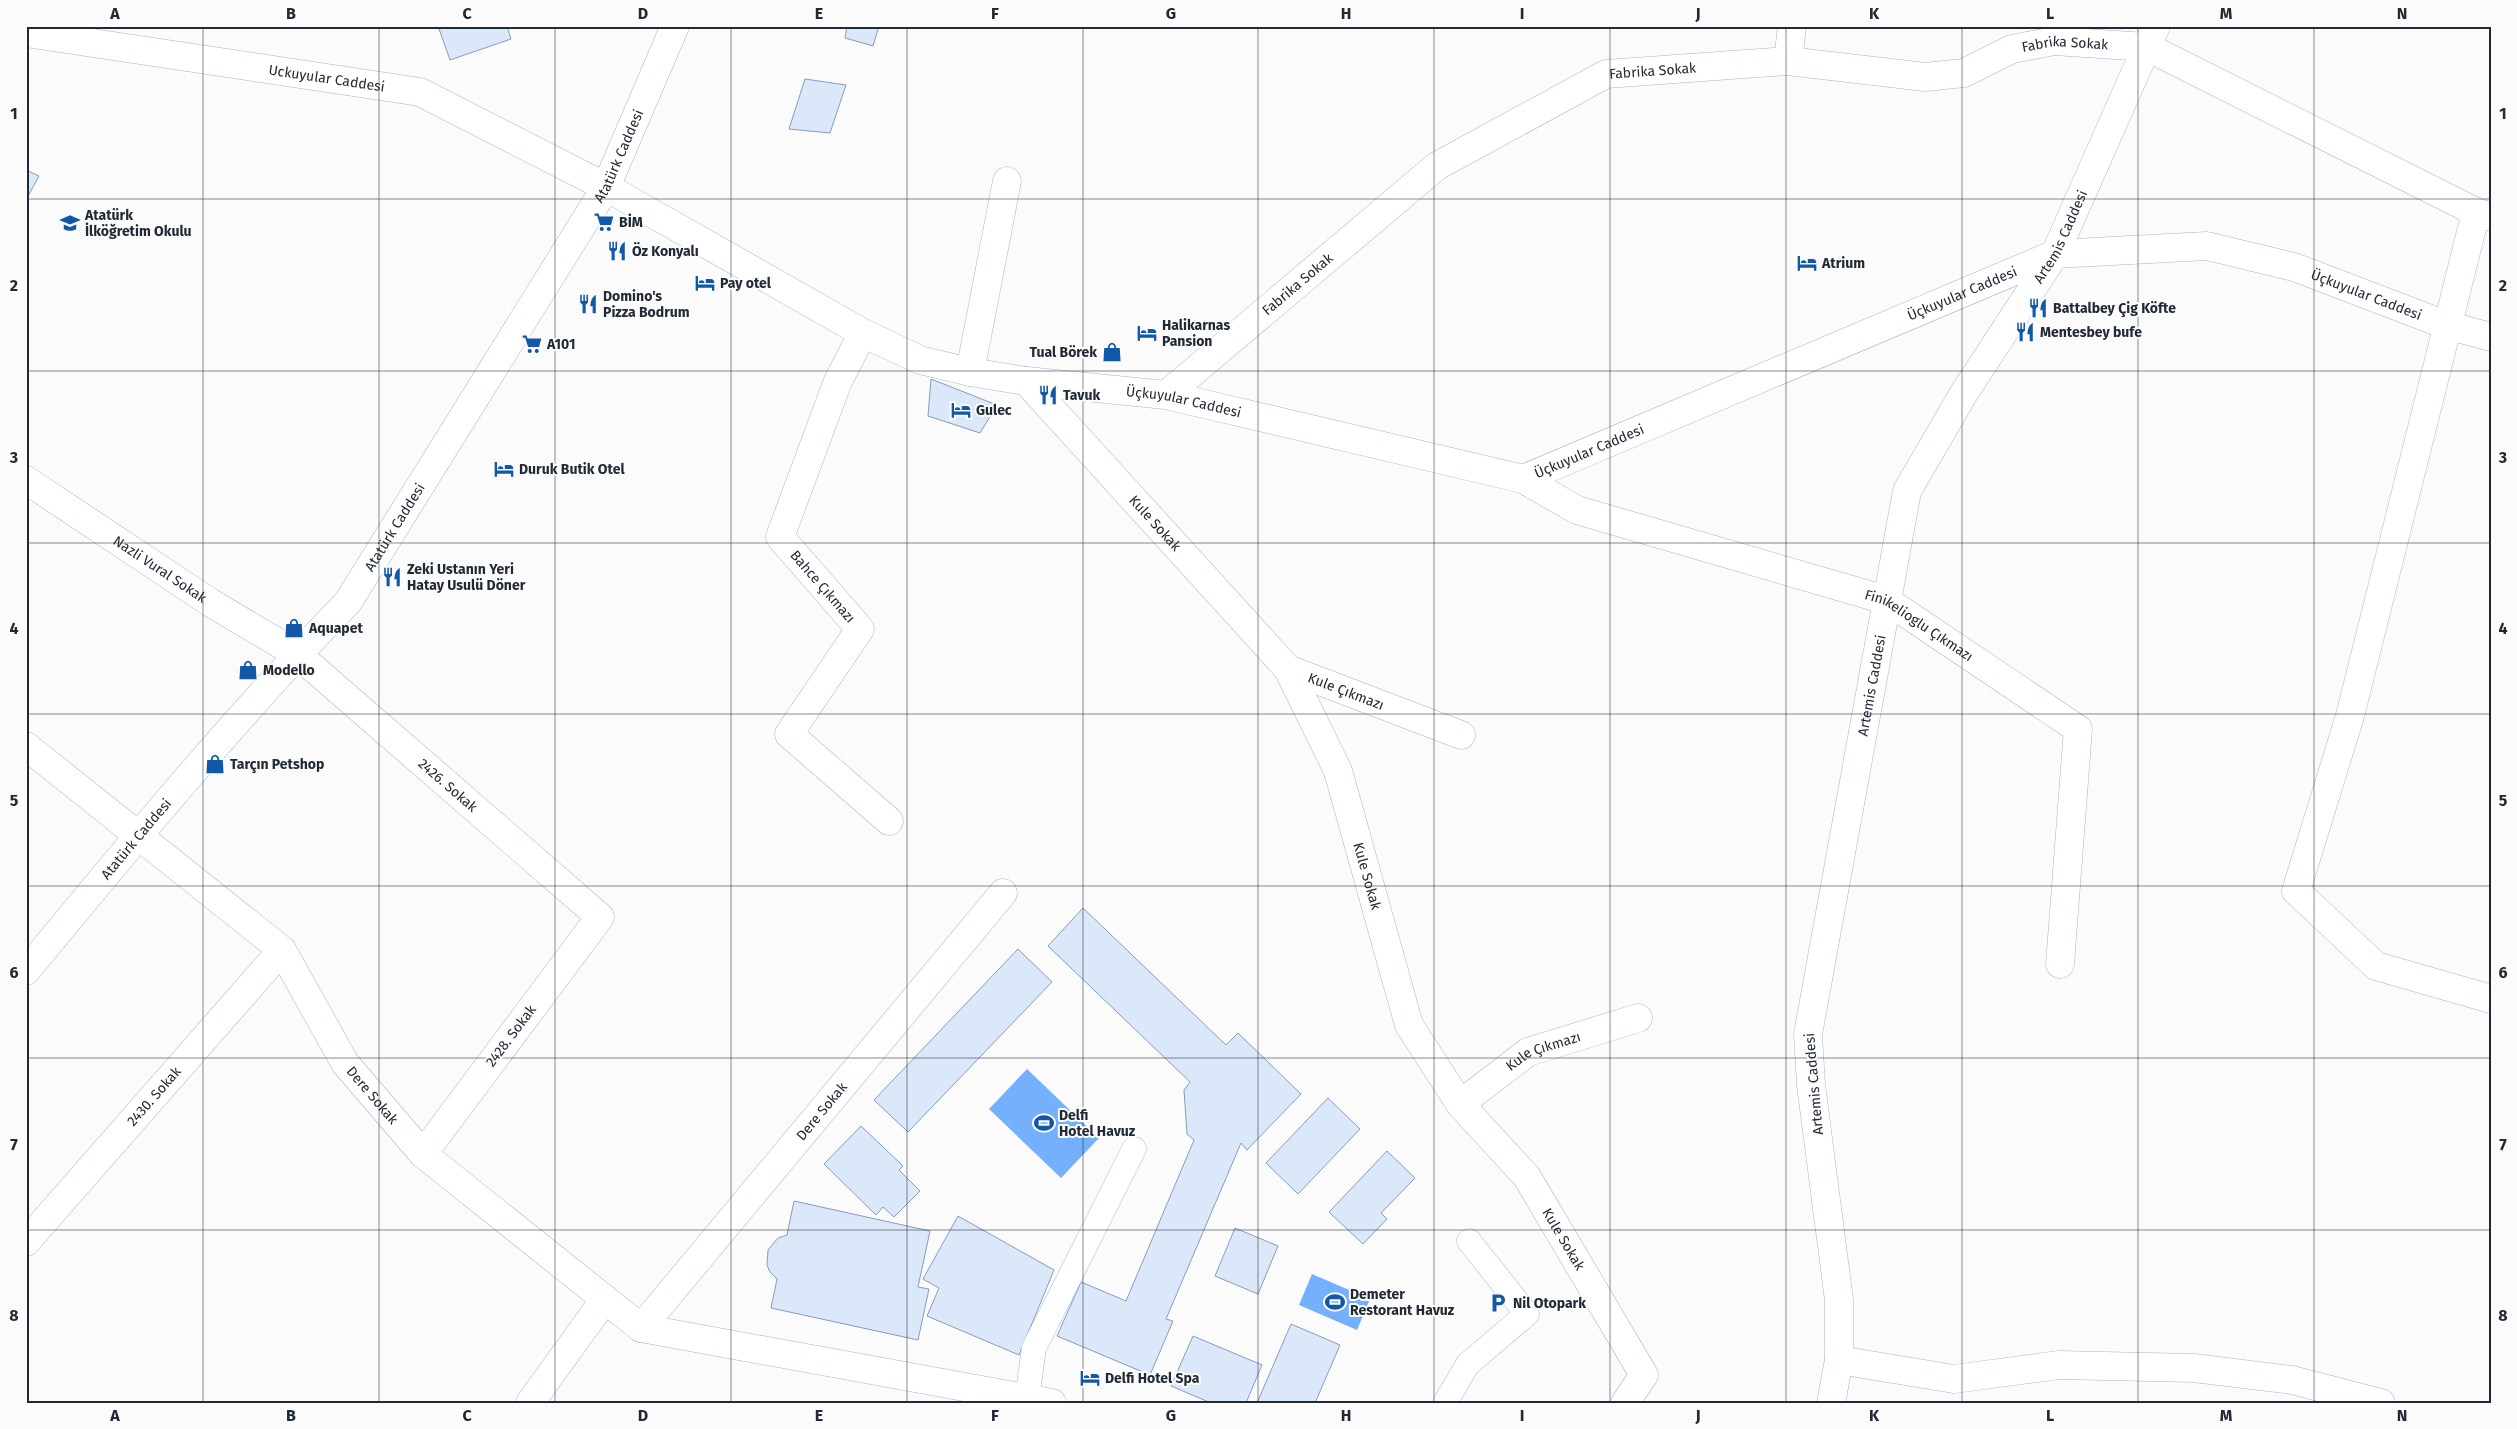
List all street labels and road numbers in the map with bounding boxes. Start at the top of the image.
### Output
street label: Fabrika Sokak [2020,32,2110,56]
street label: Fabrika Sokak [1609,59,1698,82]
street label: Uckuyular Caddesi [267,61,386,95]
street label: Atatürk Caddesi [590,107,647,206]
street label: Artemis Caddesi [2030,187,2091,287]
street label: Fabrika Sokak [1259,249,1337,319]
street label: Üçkuyular Caddesi [1904,263,2019,324]
street label: Üçkuyular Caddesi [2309,265,2424,323]
street label: Üçkuyular Caddesi [1125,382,1243,421]
street label: Üçkuyular Caddesi [1531,420,1646,482]
street label: Atatürk Caddesi [361,480,428,574]
street label: Kule Sokak [1126,492,1185,555]
street label: Nazli Vural Sokak [110,532,211,607]
street label: Bahce Çıkmazı [787,547,859,626]
street label: Finikelioglu Çıkmazı [1863,586,1977,665]
street label: Artemis Caddesi [1854,634,1889,737]
street label: Kule Çıkmazı [1305,669,1386,713]
street label: 2426. Sokak [415,755,482,816]
street label: Atatürk Caddesi [97,795,175,883]
street label: Kule Sokak [1350,840,1385,912]
street label: 2428. Sokak [482,1001,540,1070]
street label: Kule Çıkmazı [1502,1028,1583,1074]
street label: Artemis Caddesi [1801,1032,1827,1136]
street label: 2430. Sokak [123,1062,185,1129]
street label: Dere Sokak [343,1063,402,1128]
street label: Dere Sokak [792,1078,851,1144]
street label: Kule Sokak [1539,1205,1589,1274]

